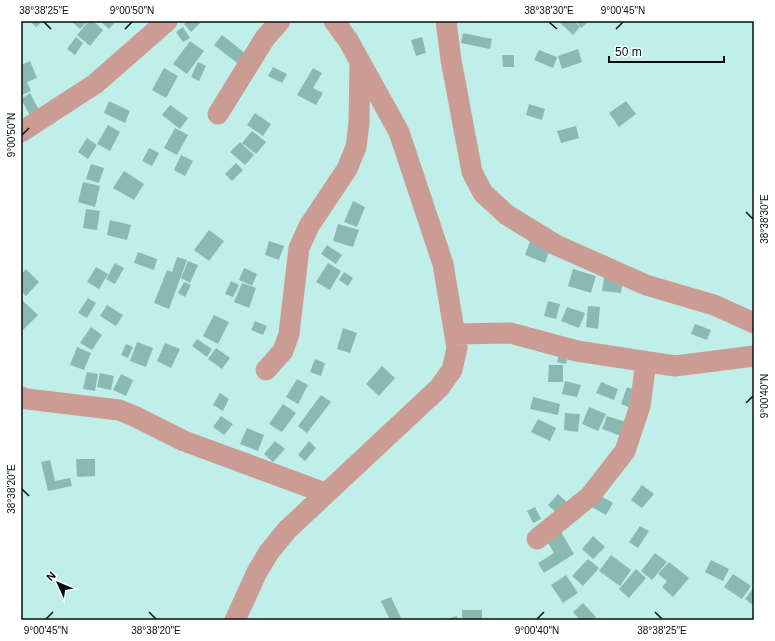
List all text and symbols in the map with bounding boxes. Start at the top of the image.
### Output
text: 38°38'25"E [19,5,69,16]
text: 9°00'50"N [110,5,154,16]
text: 38°38'30"E [524,5,574,16]
text: 9°00'45"N [601,5,645,16]
scale bar [609,38,724,64]
text: 50 m [615,45,642,59]
text: 9°00'50"N [6,113,17,157]
text: 38°38'30"E [759,194,770,244]
text: 9°00'40"N [759,374,770,418]
text: 38°38'20"E [6,464,17,514]
north arrow [38,563,78,603]
text: N [44,569,58,583]
text: 9°00'45"N [24,625,68,636]
text: 38°38'20"E [131,625,181,636]
text: 9°00'40"N [515,625,559,636]
text: 38°38'25"E [637,625,687,636]

